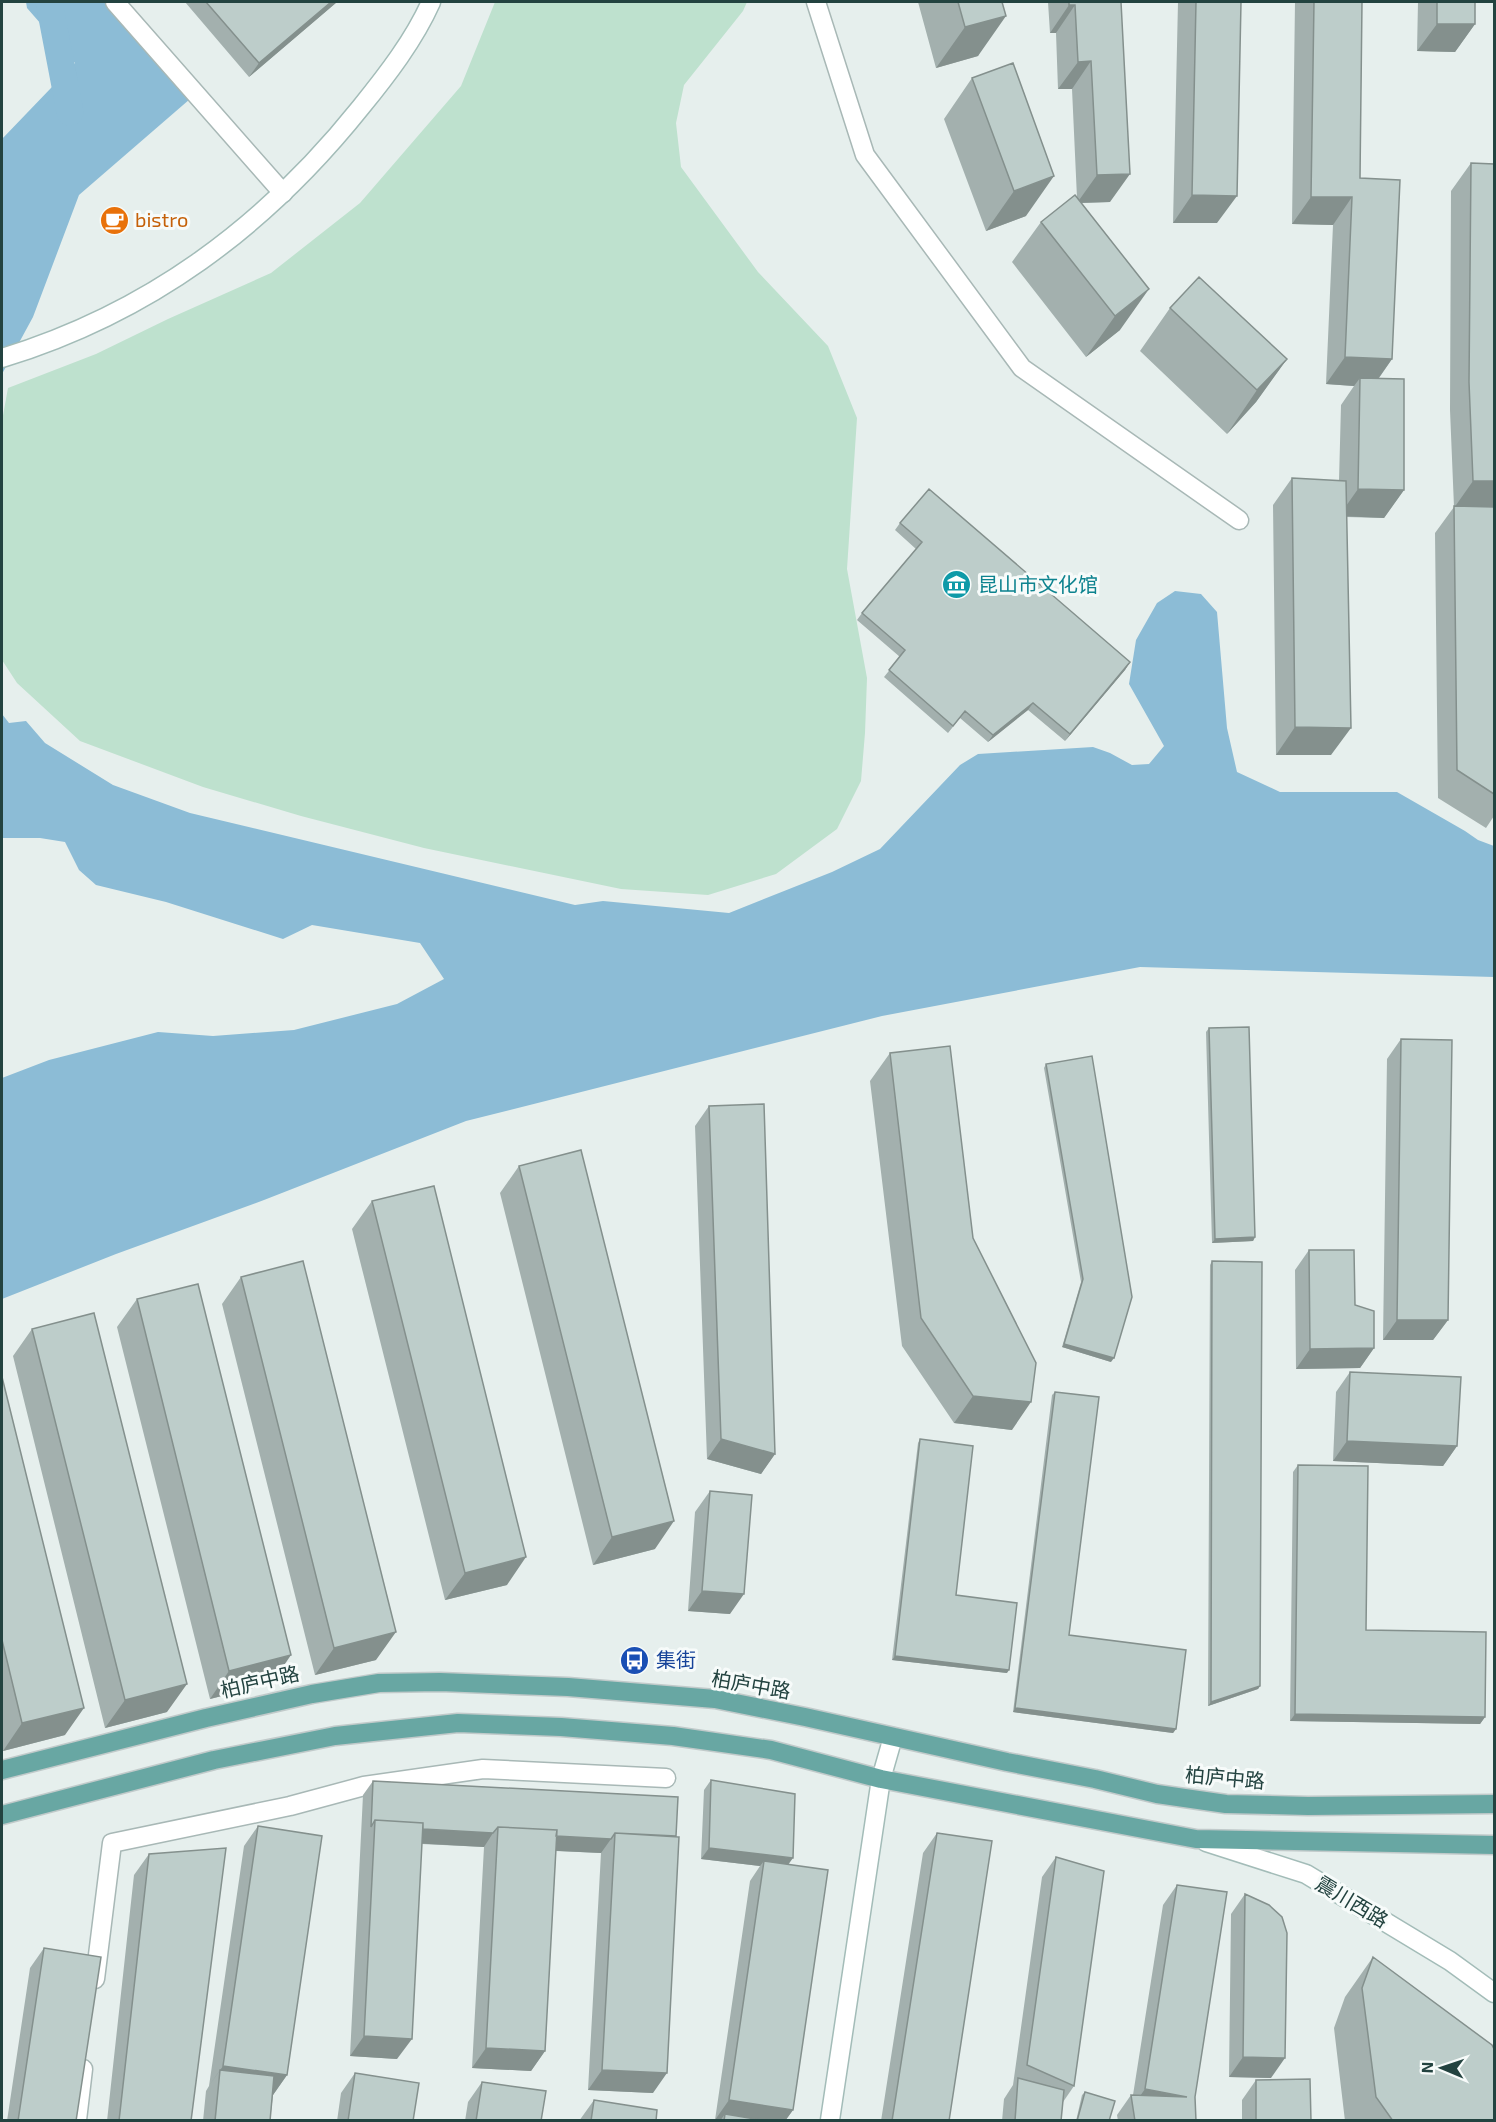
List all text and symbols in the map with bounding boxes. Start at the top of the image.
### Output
cafe icon: bistro [98,204,130,236]
place label: bistro [135,207,188,231]
museum icon: 昆山市文化馆 [941,569,973,601]
place label: 昆山市文化馆 [978,572,1098,596]
bus stop icon: 集街 [619,1644,651,1676]
place label: 集街 [656,1647,696,1671]
street label: 柏庐中路 [218,1660,301,1702]
street label: 柏庐中路 [710,1665,793,1703]
street label: 柏庐中路 [1184,1762,1266,1792]
street label: 震川西路 [1312,1870,1393,1932]
north arrow [1412,2038,1472,2098]
text: N [1417,2061,1436,2074]

